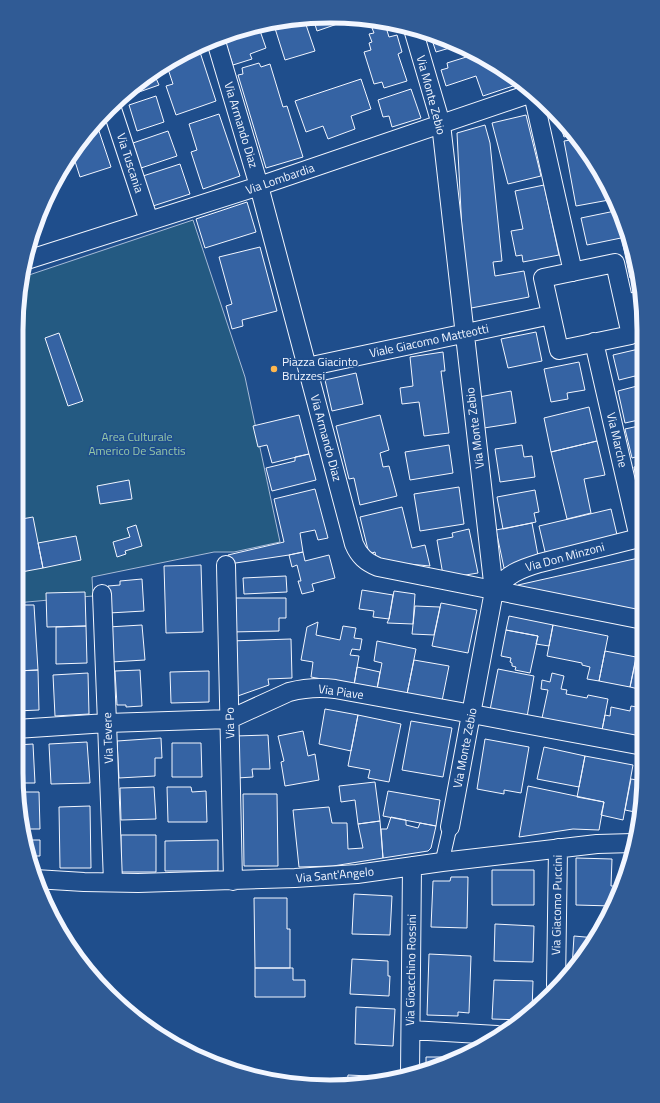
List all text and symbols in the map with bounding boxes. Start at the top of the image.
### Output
street label: Via Monte Zebio [412,53,451,137]
street label: Via Armando Diaz [219,79,264,170]
street label: Via Tuscania [112,131,149,195]
street label: Via Lombardia [243,158,317,199]
street label: Viale Giacomo Matteotti [367,319,490,362]
place label: Piazza Giacinto Bruzzesi [282,352,358,385]
marker: Piazza Giacinto Bruzzesi [269,364,279,374]
street label: Via Monte Zebio [460,386,489,470]
street label: Via Armando Diaz [306,392,347,483]
street label: Via Marche [602,410,633,469]
park label: Area Culturale Americo De Sanctis [88,427,186,460]
street label: Via Don Minzoni [523,537,607,576]
street label: Via Piave [317,679,365,704]
street label: Via Monte Zebio [447,706,482,790]
street label: Via Po [220,707,239,739]
street label: Via Tevere [97,712,118,764]
street label: Via Giacomo Puccini [546,855,567,955]
street label: Via Sant'Angelo [295,862,375,887]
street label: Via Gioacchino Rossini [400,914,421,1026]

